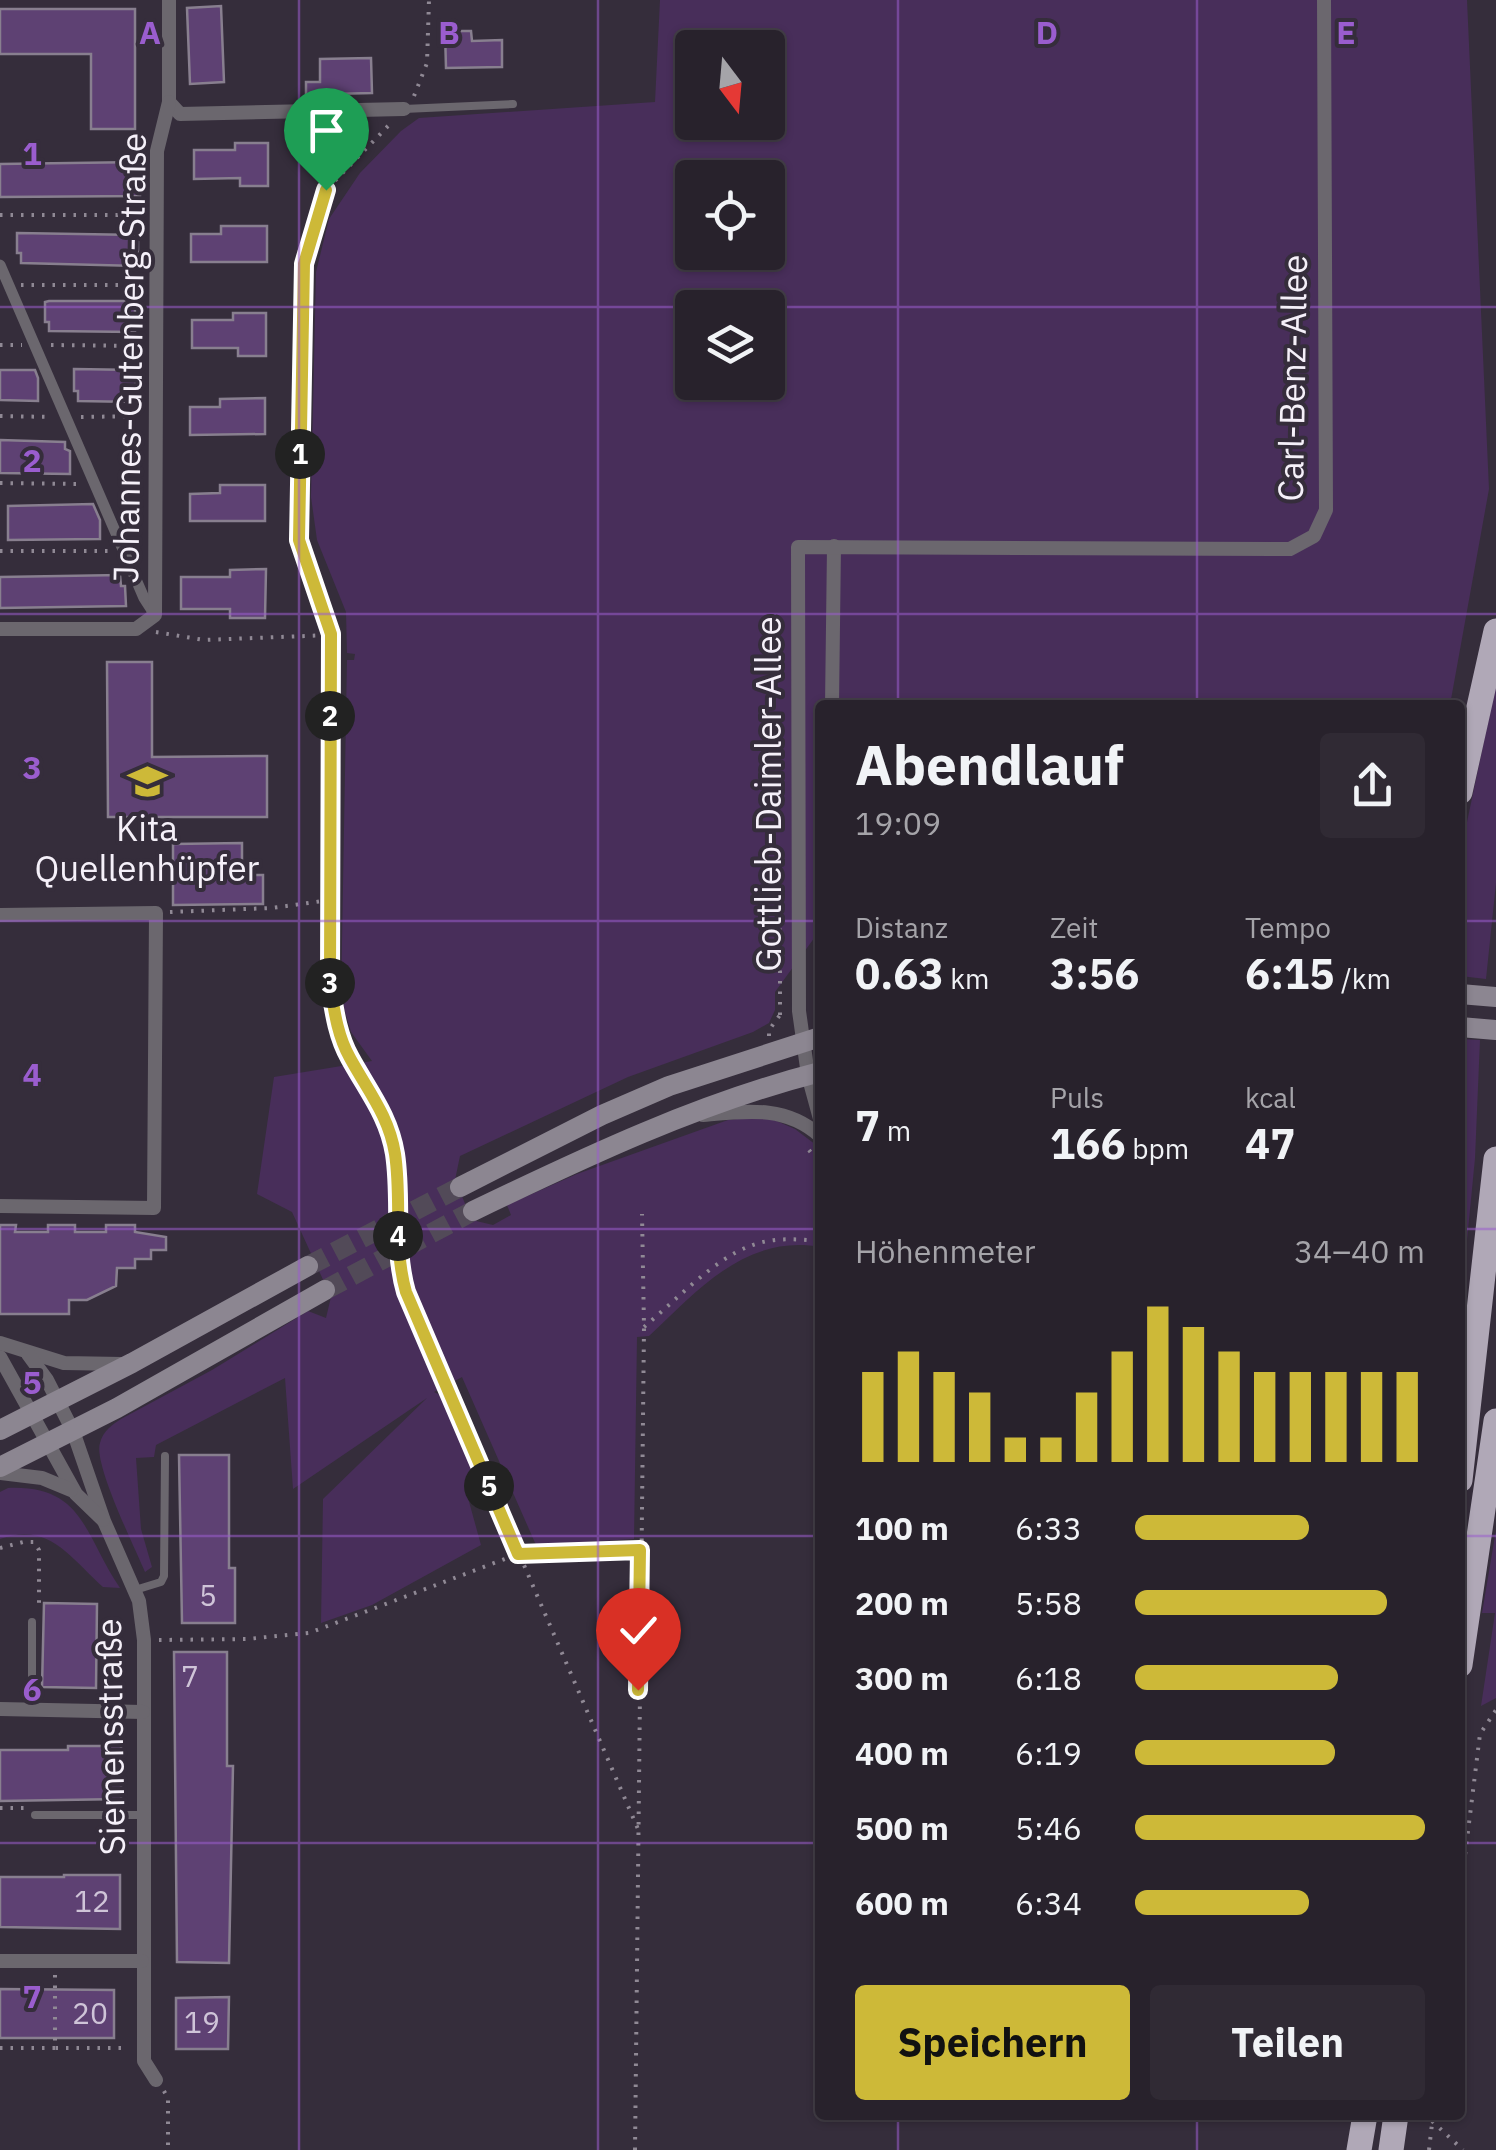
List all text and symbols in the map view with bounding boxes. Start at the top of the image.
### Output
text: A [139,11,161,53]
text: B [438,11,460,53]
text: D [1036,11,1058,53]
text: E [1336,11,1356,53]
north arrow [675,30,785,140]
map controls [675,30,785,400]
pin [284,88,369,191]
icon: arrive [299,103,354,158]
text: 1 [22,132,42,174]
street label: Johannes-Gutenberg-Straße [102,132,156,584]
button: locate [675,160,785,270]
street label: Carl-Benz-Allee [1267,254,1317,502]
button: layers [675,290,785,400]
pin: 1 [275,429,325,479]
text: 1 [292,435,308,472]
text: 2 [22,439,42,481]
street label: Gottlieb-Daimler-Allee [745,616,791,972]
pin: 2 [305,691,355,741]
text: 2 [322,697,338,734]
text: Abendlauf [855,729,1124,800]
button: share [1320,733,1425,838]
text: 3 [22,746,42,788]
school or university icon: Kita Quellenhüpfer [126,761,168,803]
text: 19:09 [855,802,941,844]
place label: Kita Quellenhüpfer [35,805,260,891]
text: Distanz [855,909,948,946]
text: Zeit [1050,909,1098,946]
text: Tempo [1245,909,1331,946]
text: 0.63 [855,946,944,1001]
text: 3:56 [1050,946,1139,1001]
text: 6:15 [1245,946,1334,1001]
pin: 3 [305,958,355,1008]
text: km [944,960,989,997]
text: /km [1334,960,1391,997]
text: 3 [322,964,338,1001]
text: 4 [22,1053,42,1095]
text: Puls [1050,1079,1104,1116]
text: kcal [1245,1079,1296,1116]
text: 7 [855,1098,880,1153]
text: m [880,1112,911,1149]
text: 166 [1050,1116,1126,1171]
text: 47 [1245,1116,1295,1171]
text: bpm [1126,1130,1189,1167]
pin: 4 [373,1211,423,1261]
text: 4 [390,1217,406,1254]
text: Höhenmeter [855,1230,1035,1272]
text: 34–40 m [1294,1230,1425,1272]
text: 5 [22,1361,42,1403]
pin: 5 [464,1461,514,1511]
text: 5 [481,1467,497,1504]
text: 100 m [855,1507,949,1549]
text: 6:33 [1015,1507,1082,1549]
house number: 5 [199,1575,217,1614]
text: 200 m [855,1582,949,1624]
text: 5:58 [1015,1582,1082,1624]
pin [596,1588,681,1691]
icon: check [611,1603,666,1658]
street label: Siemensstraße [85,1618,135,1856]
house number: 7 [181,1656,199,1695]
text: 300 m [855,1657,949,1699]
text: 6:18 [1015,1657,1082,1699]
text: 6 [22,1668,42,1710]
text: 400 m [855,1732,949,1774]
text: 6:19 [1015,1732,1082,1774]
text: 500 m [855,1807,949,1849]
text: 5:46 [1015,1807,1082,1849]
house number: 12 [74,1881,110,1920]
text: 600 m [855,1882,949,1924]
text: 6:34 [1015,1882,1082,1924]
text: 7 [22,1975,42,2017]
button: Speichern [855,1985,1130,2100]
button: Teilen [1150,1985,1425,2100]
house number: 20 [72,1993,108,2032]
house number: 19 [184,2002,220,2041]

